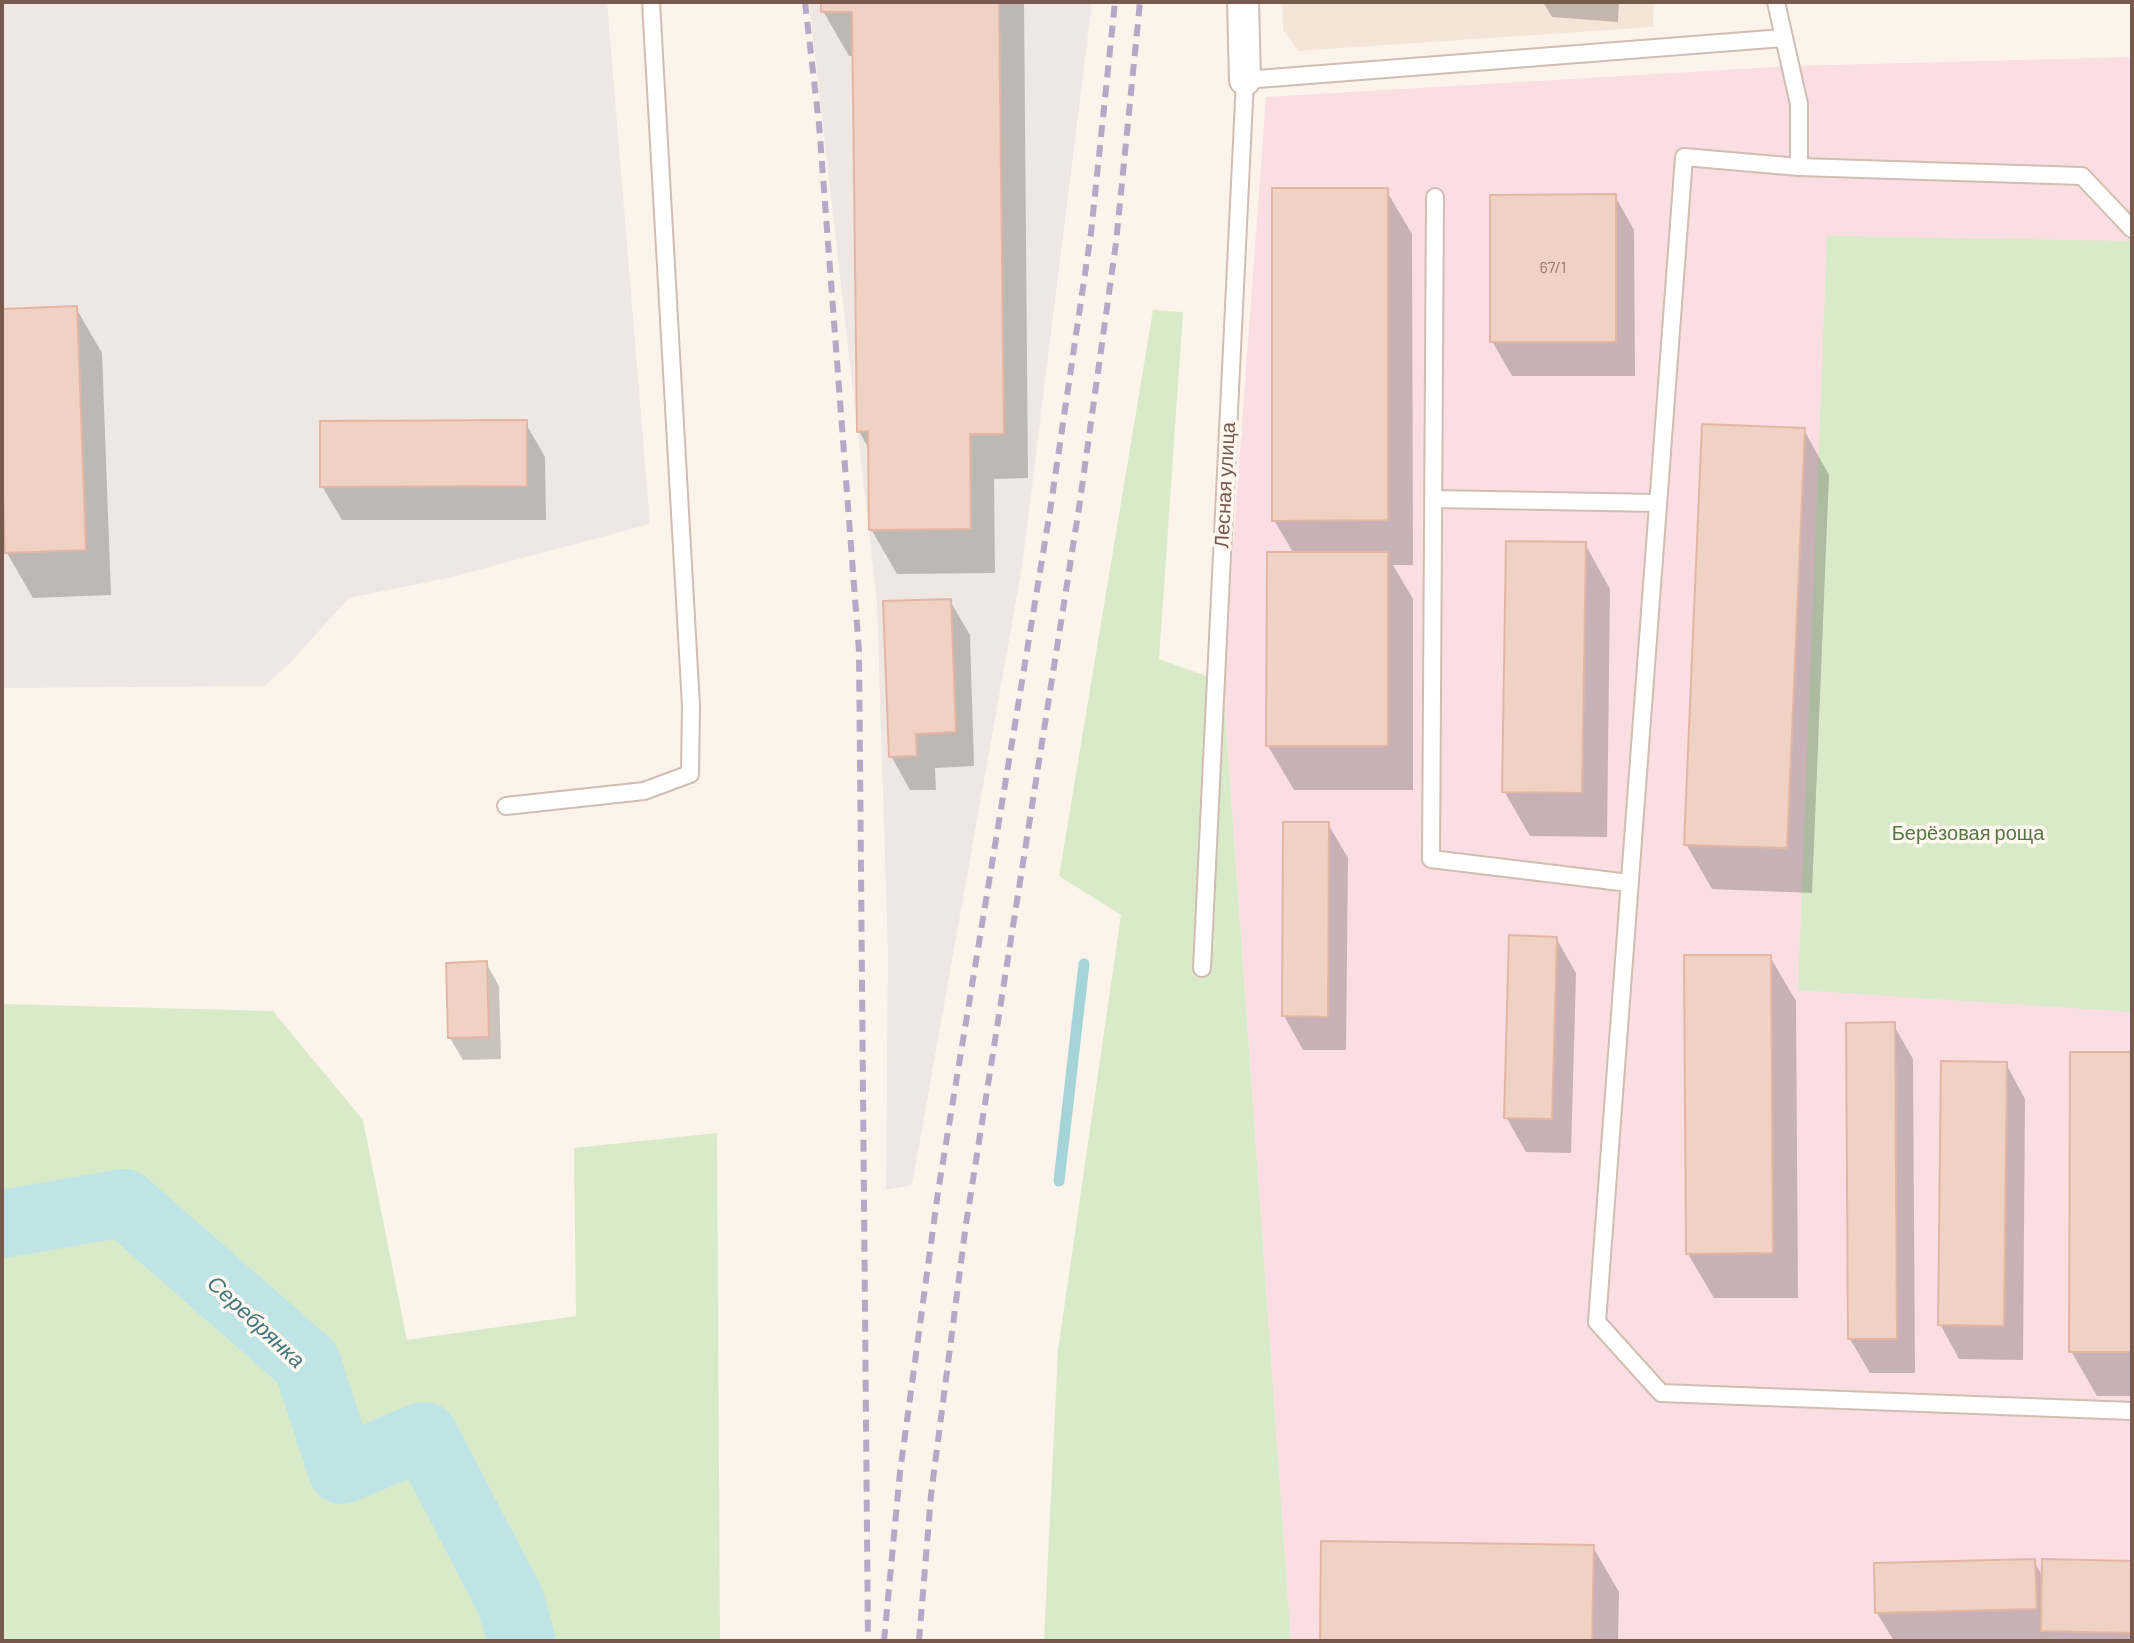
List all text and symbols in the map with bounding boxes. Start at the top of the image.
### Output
house number: 67/1 [1540,258,1566,278]
street label: Лесная улица [1210,421,1240,549]
park label: Берёзовая роща [1892,821,2044,845]
water label: Серебрянка [202,1270,310,1374]

